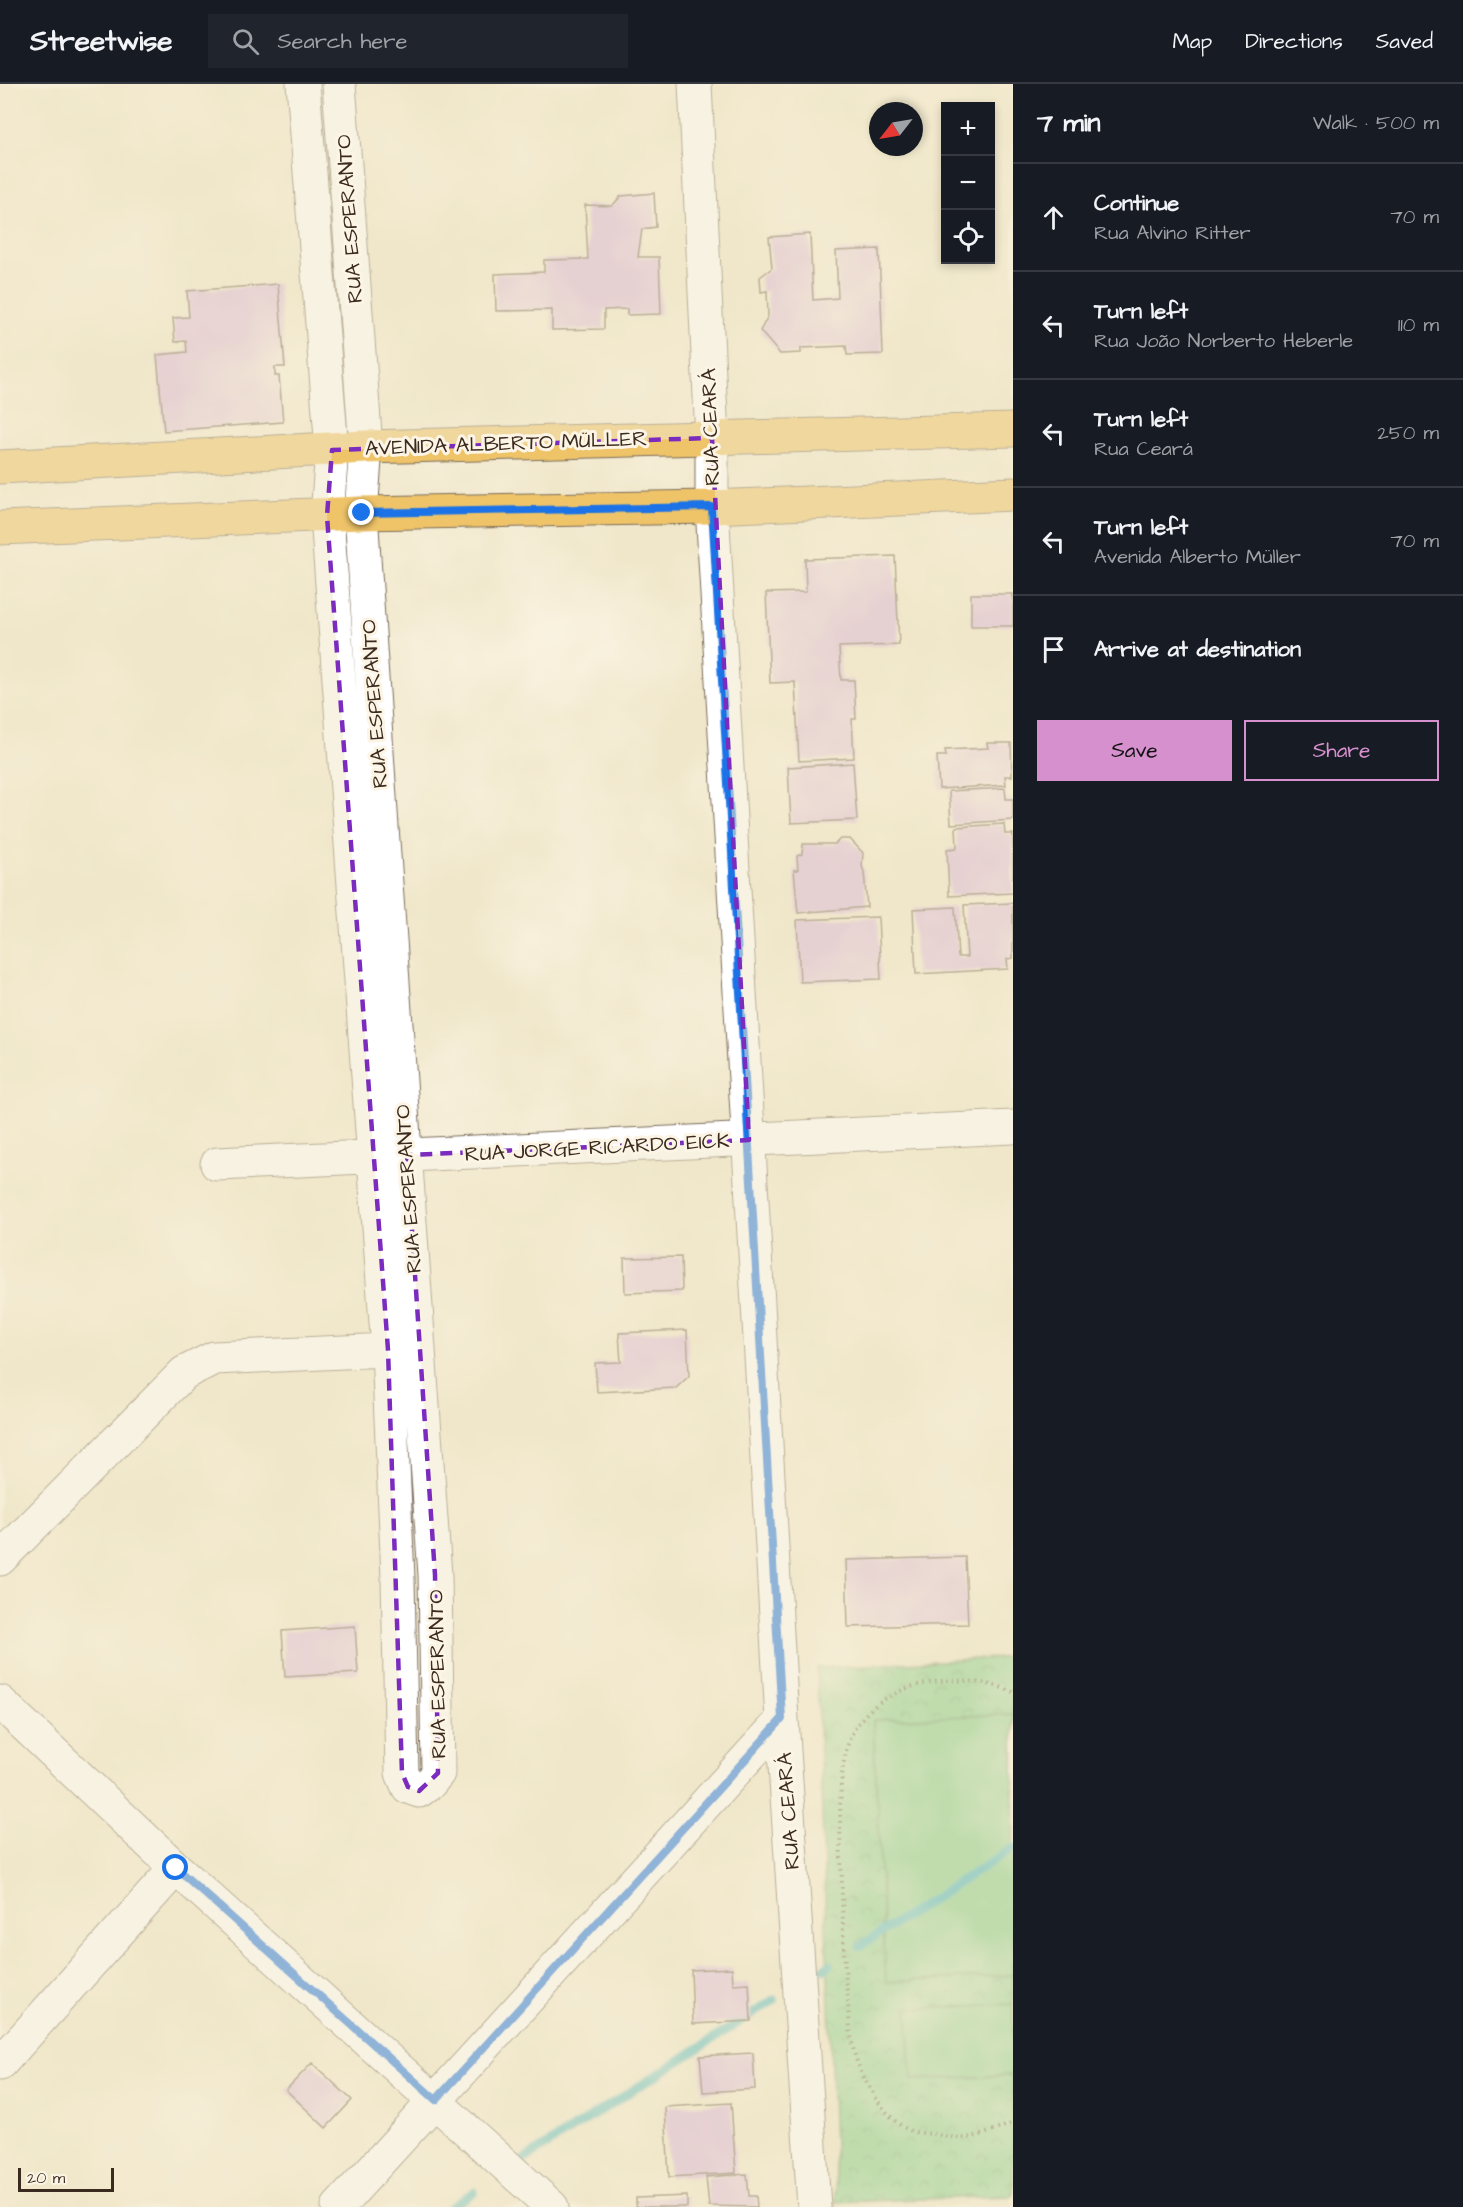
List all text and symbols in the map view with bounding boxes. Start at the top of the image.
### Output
search box [208,14,628,68]
text: Streetwise [30,22,172,61]
icon: search [229,25,262,58]
text: Search here [277,26,407,57]
text: Map [1172,27,1212,56]
text: Directions [1245,27,1343,56]
text: Saved [1376,27,1433,56]
north arrow [869,102,923,156]
map controls [941,102,995,264]
button: + [941,102,995,156]
text: 7 min [1037,105,1101,141]
text: Walk · 500 m [1313,109,1439,137]
street label: RUA ESPERANTO [329,134,370,304]
button: − [941,156,995,210]
text: Continue [1094,188,1179,219]
icon: ahead [1037,201,1070,234]
text: 70 m [1391,203,1439,231]
button: locate [941,210,995,264]
text: Rua Alvino Ritter [1094,219,1251,247]
text: Turn left [1094,296,1188,327]
icon: left [1037,309,1070,342]
text: 110 m [1398,311,1439,339]
text: Rua João Norberto Heberle [1094,327,1353,355]
street label: RUA CEARÁ [694,367,727,486]
text: Turn left [1094,404,1188,435]
icon: left [1037,417,1070,450]
text: 250 m [1377,419,1439,447]
street label: AVENIDA ALBERTO MÜLLER [364,424,648,463]
text: Rua Ceará [1094,435,1193,463]
route end [348,499,374,525]
text: Turn left [1094,512,1188,543]
icon: left [1037,525,1070,558]
text: 70 m [1391,527,1439,555]
text: Avenida Alberto Müller [1094,543,1301,571]
street label: RUA ESPERANTO [354,619,395,789]
icon: arrive [1037,633,1070,666]
text: Arrive at destination [1094,634,1301,665]
button: Save [1037,720,1232,781]
button: Share [1244,720,1439,781]
street label: RUA ESPERANTO [388,1104,429,1274]
street label: RUA JORGE RICARDO EICK [464,1126,730,1169]
street label: RUA ESPERANTO [422,1589,453,1759]
street label: RUA CEARÁ [770,1751,807,1871]
route start [162,1854,188,1880]
scale bar [18,2165,114,2192]
text: 20 m [27,2167,65,2189]

